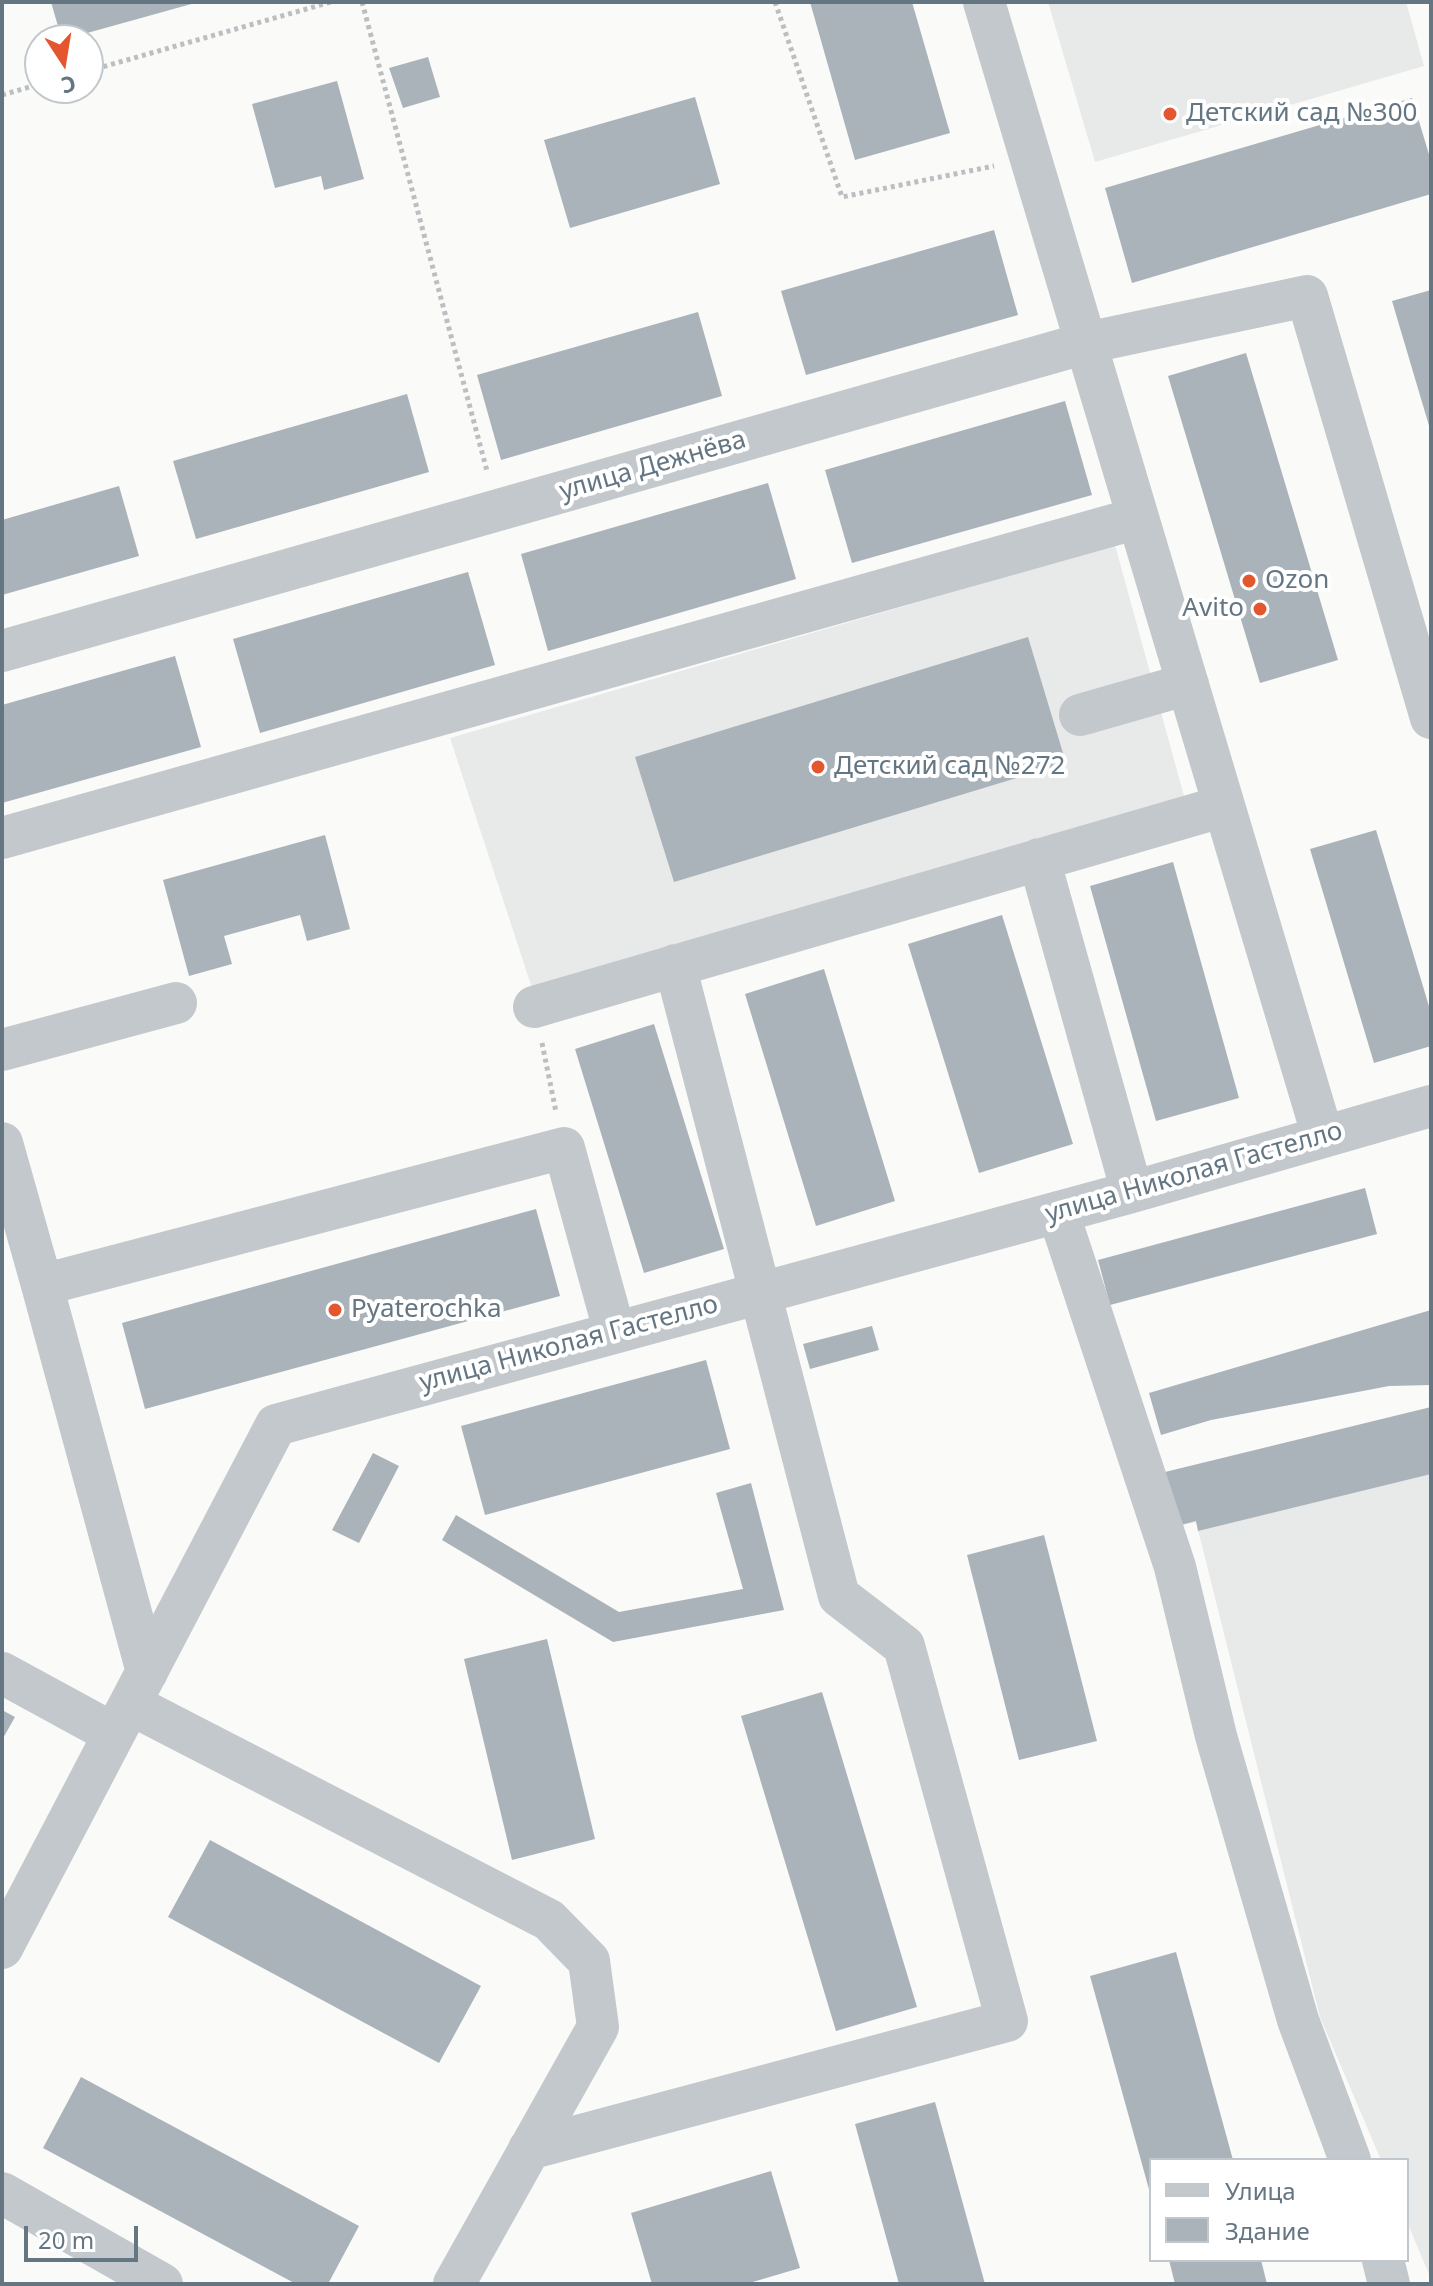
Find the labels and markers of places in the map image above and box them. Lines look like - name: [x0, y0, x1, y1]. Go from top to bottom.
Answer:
- place label: Детский сад №300: [1186, 98, 1417, 130]
- marker: Детский сад №300: [1161, 105, 1179, 123]
- place label: Ozon: [1265, 565, 1329, 597]
- marker: Ozon: [1240, 572, 1258, 590]
- place label: Avito: [1182, 593, 1244, 625]
- marker: Avito: [1251, 600, 1269, 618]
- place label: Детский сад №272: [834, 751, 1065, 783]
- marker: Детский сад №272: [809, 758, 827, 776]
- place label: Pyaterochka: [351, 1294, 502, 1326]
- marker: Pyaterochka: [326, 1301, 344, 1319]

